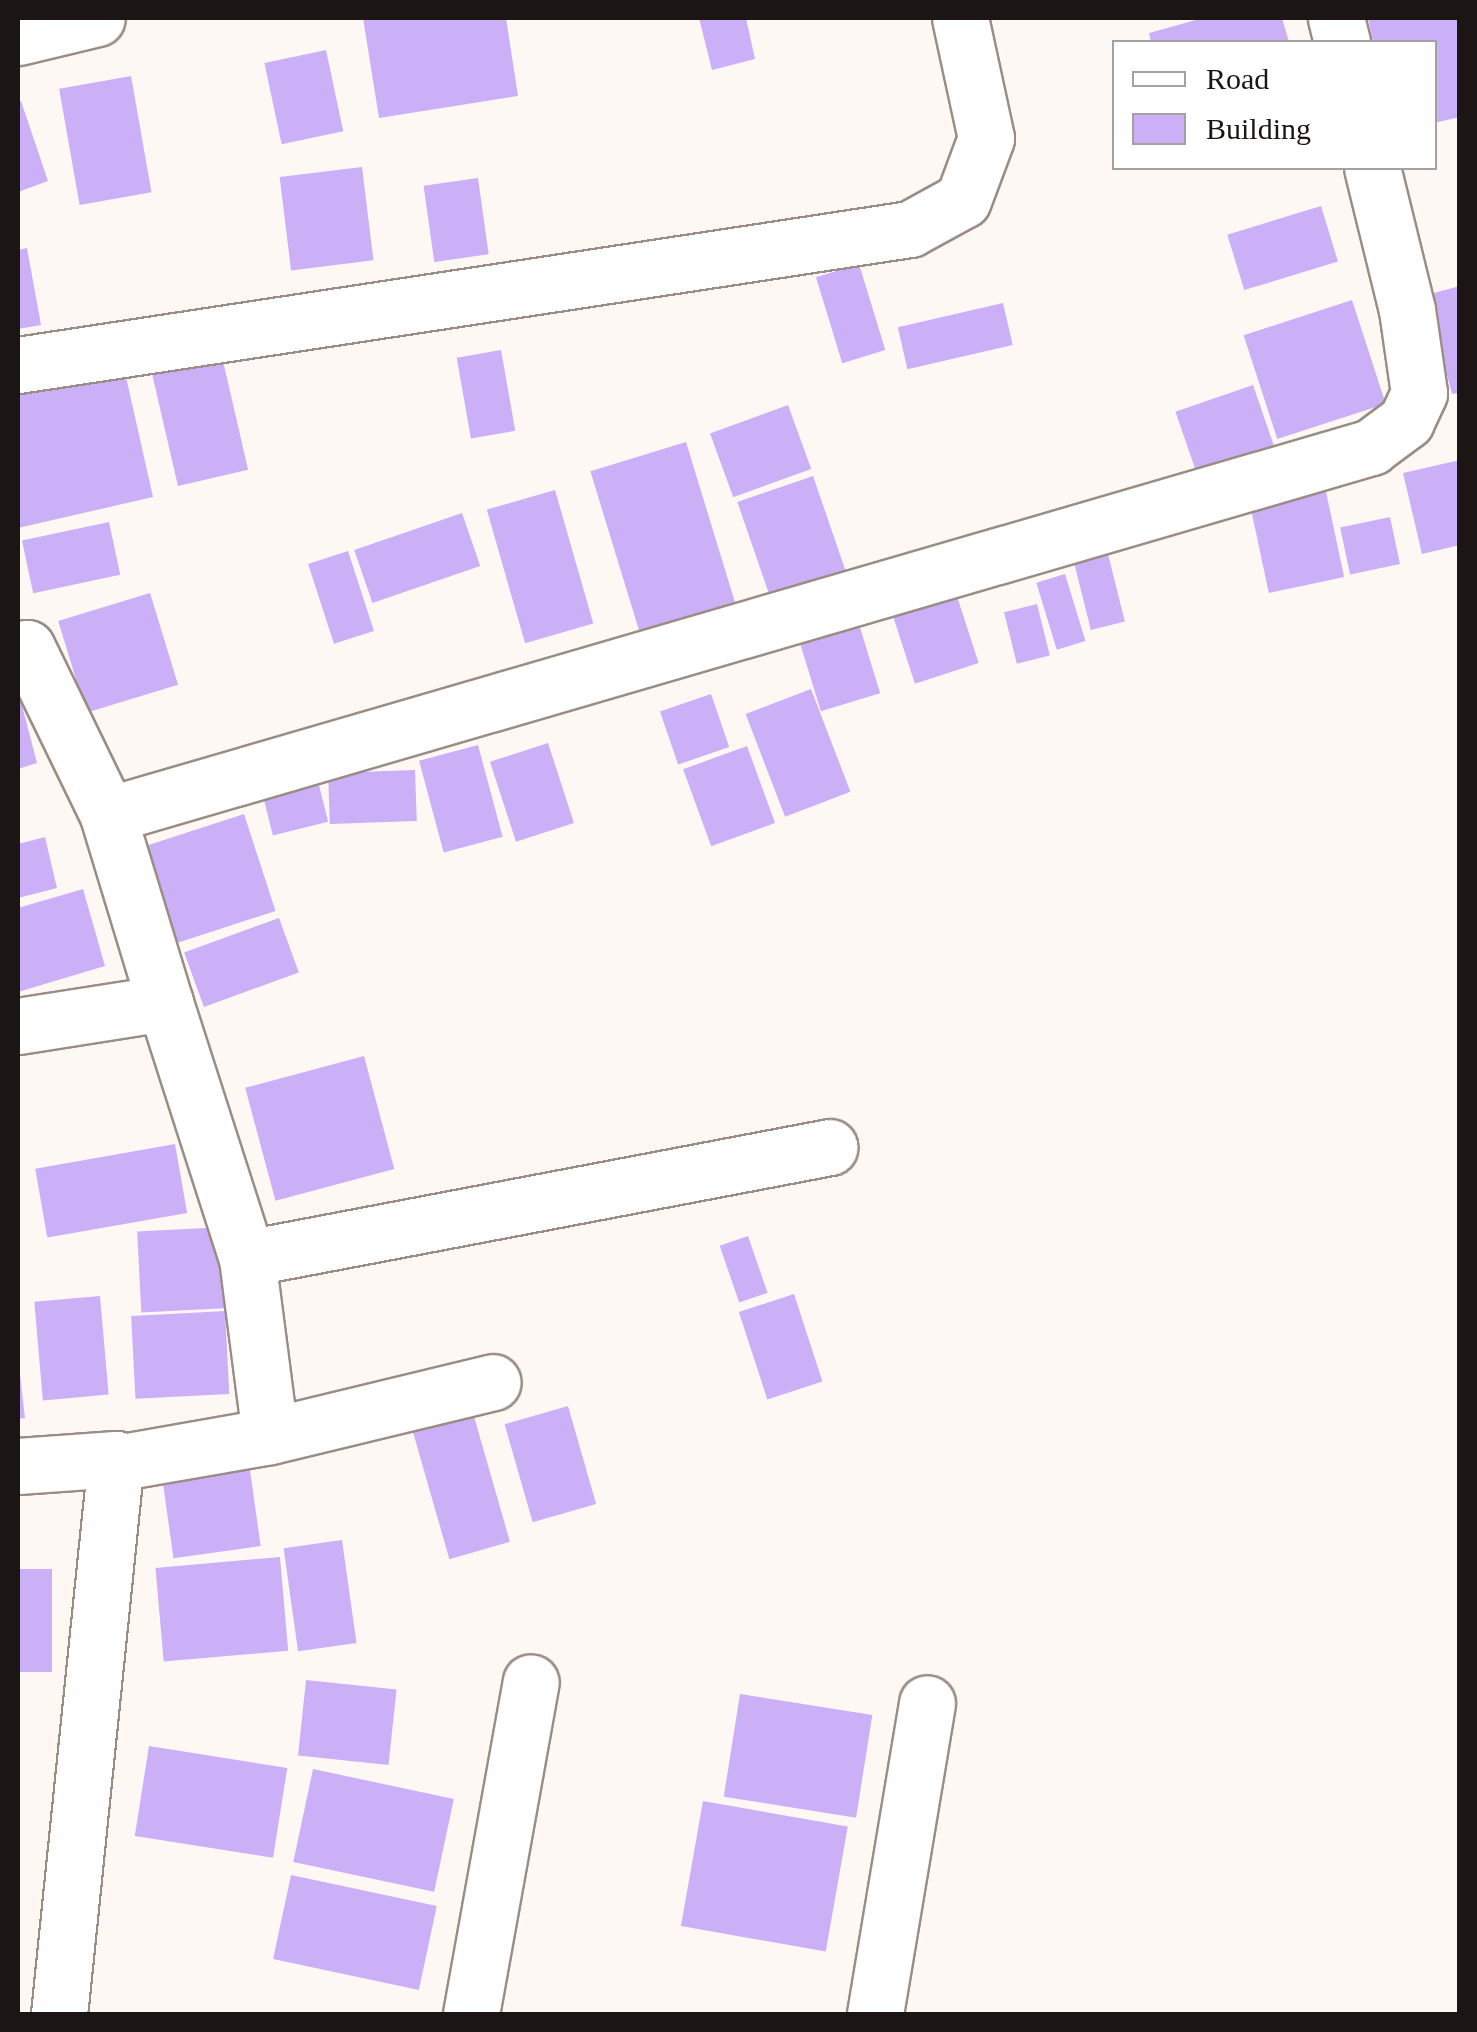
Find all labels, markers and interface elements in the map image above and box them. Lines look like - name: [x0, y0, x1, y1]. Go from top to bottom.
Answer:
- legend: [1112, 40, 1437, 170]
- text: Road: [1206, 62, 1269, 95]
- text: Building: [1206, 112, 1311, 145]

